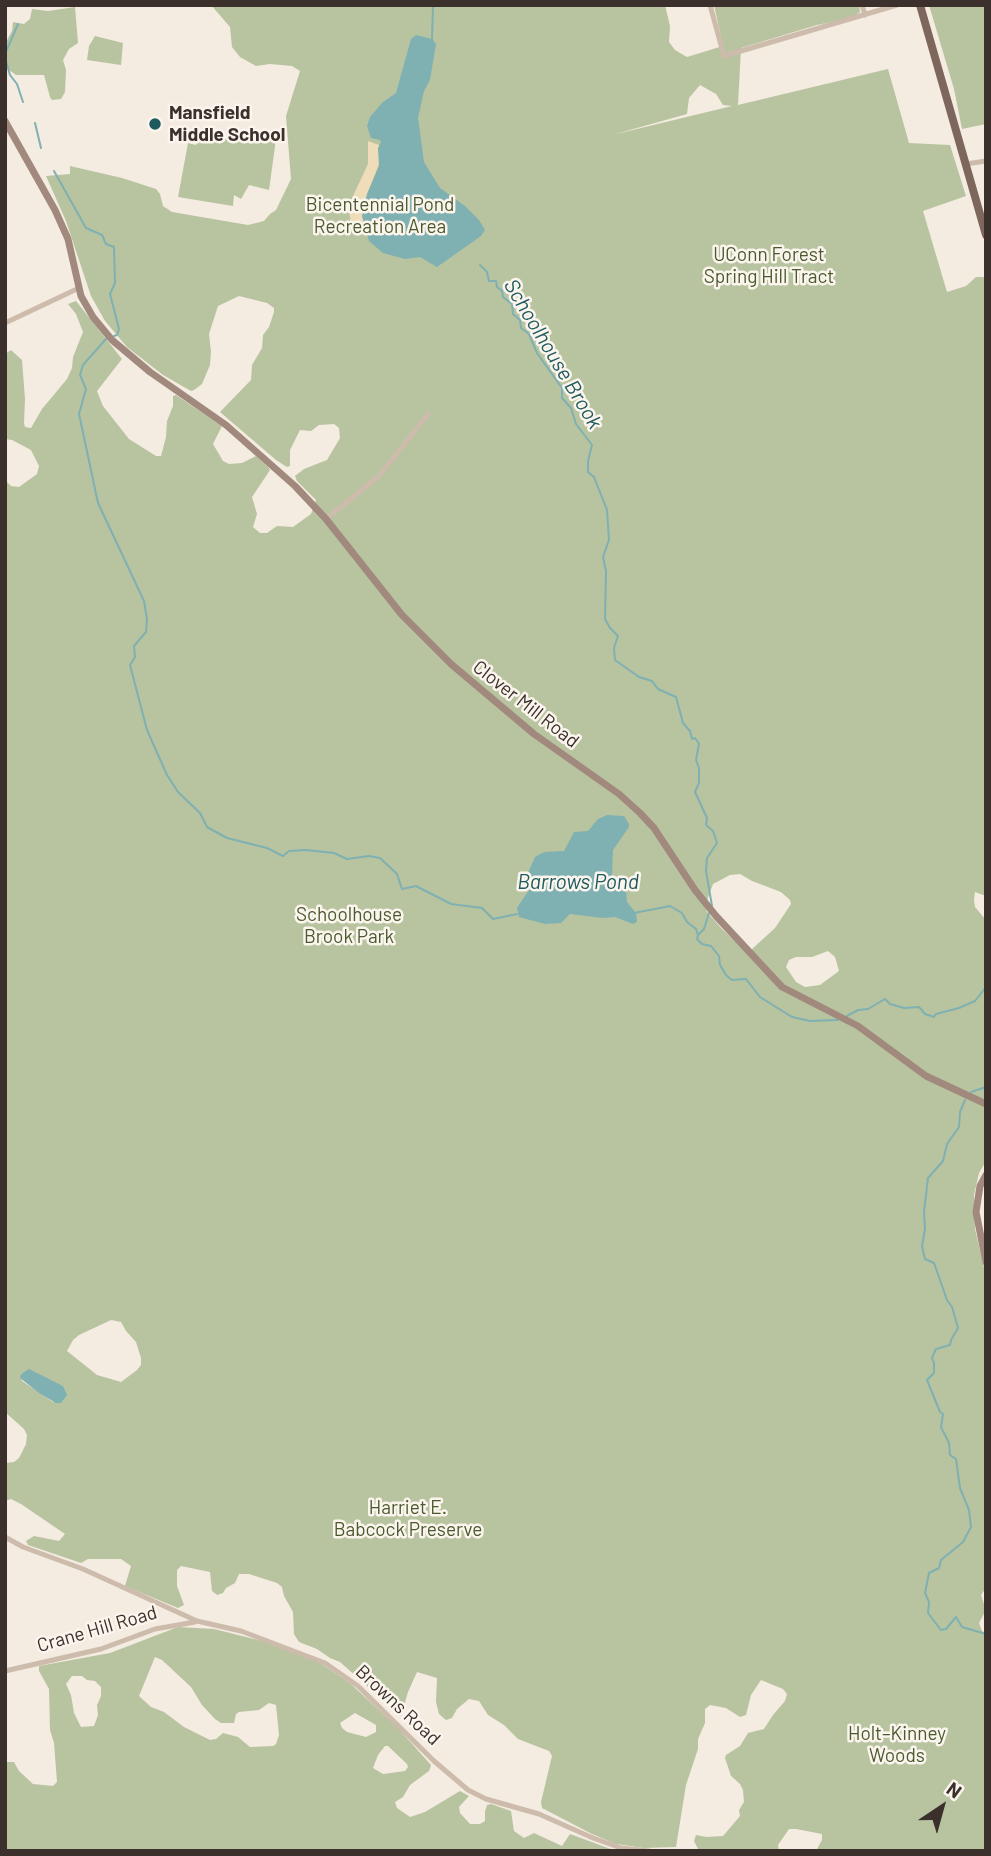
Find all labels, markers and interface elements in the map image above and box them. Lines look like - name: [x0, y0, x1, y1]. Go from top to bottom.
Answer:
- place label: Mansfield Middle School: [169, 102, 285, 146]
- marker: Mansfield Middle School: [147, 116, 163, 132]
- park label: Bicentennial Pond Recreation Area: [306, 194, 454, 238]
- park label: UConn Forest Spring Hill Tract: [704, 244, 834, 288]
- water label: Schoolhouse Brook: [498, 275, 608, 433]
- street label: Clover Mill Road: [468, 655, 584, 753]
- water label: Barrows Pond: [517, 869, 639, 895]
- park label: Schoolhouse Brook Park: [296, 904, 402, 948]
- park label: Harriet E. Babcock Preserve: [334, 1497, 482, 1541]
- street label: Crane Hill Road: [34, 1601, 160, 1657]
- street label: Browns Road: [351, 1660, 445, 1750]
- park label: Holt–Kinney Woods: [848, 1723, 946, 1767]
- north arrow: [907, 1772, 977, 1842]
- text: N: [943, 1777, 967, 1803]

